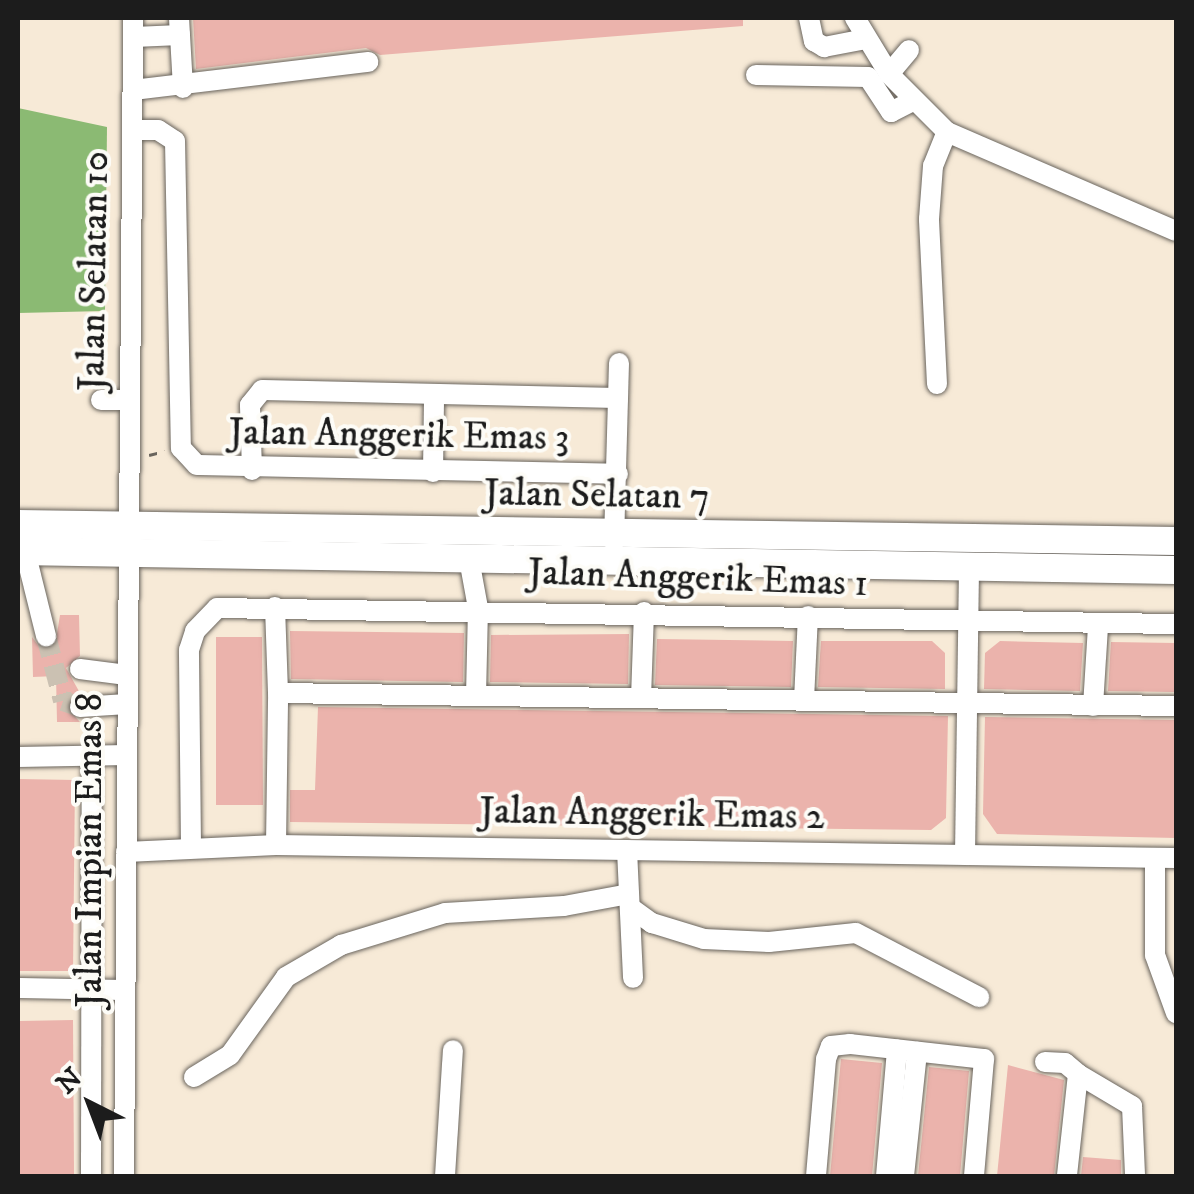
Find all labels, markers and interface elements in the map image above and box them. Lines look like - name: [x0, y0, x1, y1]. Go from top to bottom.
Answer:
- street label: Jalan Selatan 10: [70, 151, 120, 391]
- street label: Jalan Anggerik Emas 3: [228, 410, 570, 462]
- street label: Jalan Selatan 7: [484, 471, 710, 521]
- street label: Jalan Anggerik Emas 1: [527, 550, 869, 608]
- street label: Jalan Impian Emas 8: [68, 693, 114, 1007]
- street label: Jalan Anggerik Emas 2: [479, 789, 825, 841]
- north arrow: [40, 1054, 140, 1154]
- text: N: [49, 1061, 90, 1102]

